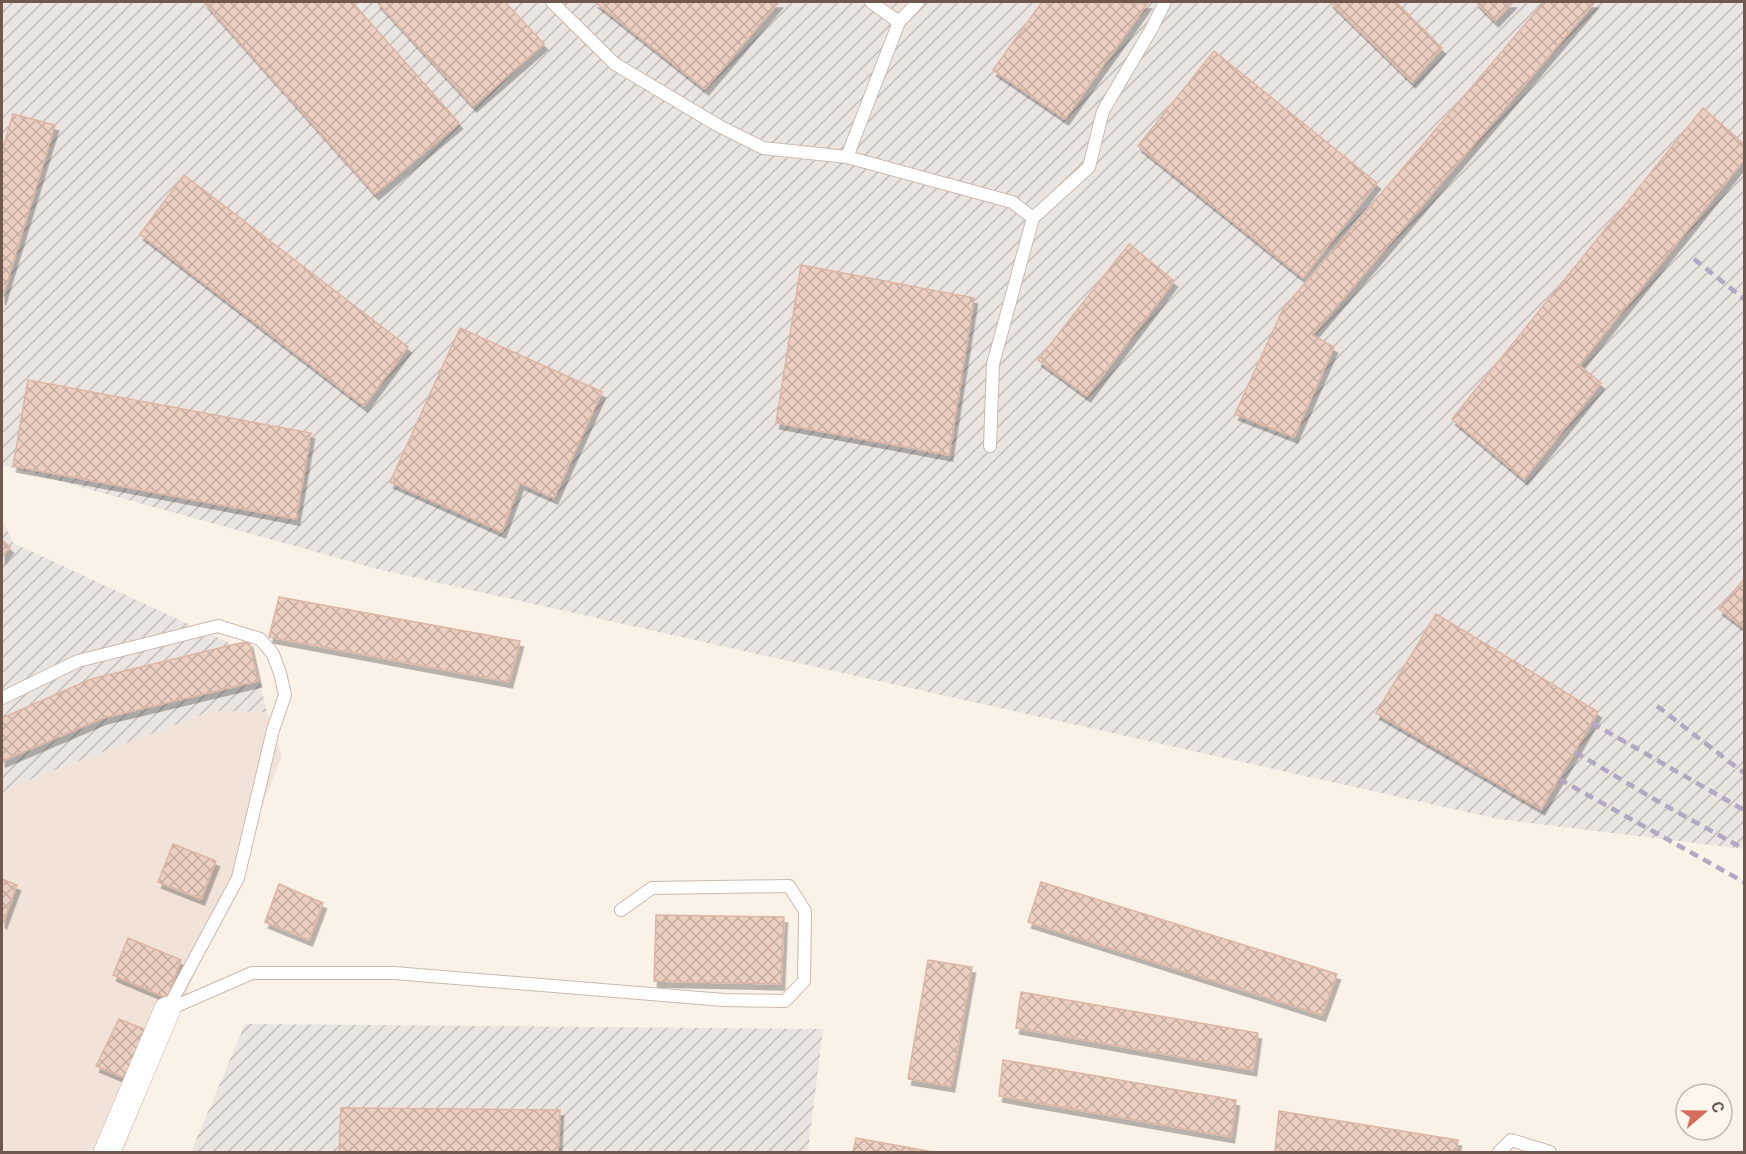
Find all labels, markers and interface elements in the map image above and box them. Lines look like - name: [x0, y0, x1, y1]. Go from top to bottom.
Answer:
- north arrow: [1674, 1082, 1734, 1142]
- text: С: [1707, 1099, 1728, 1115]

